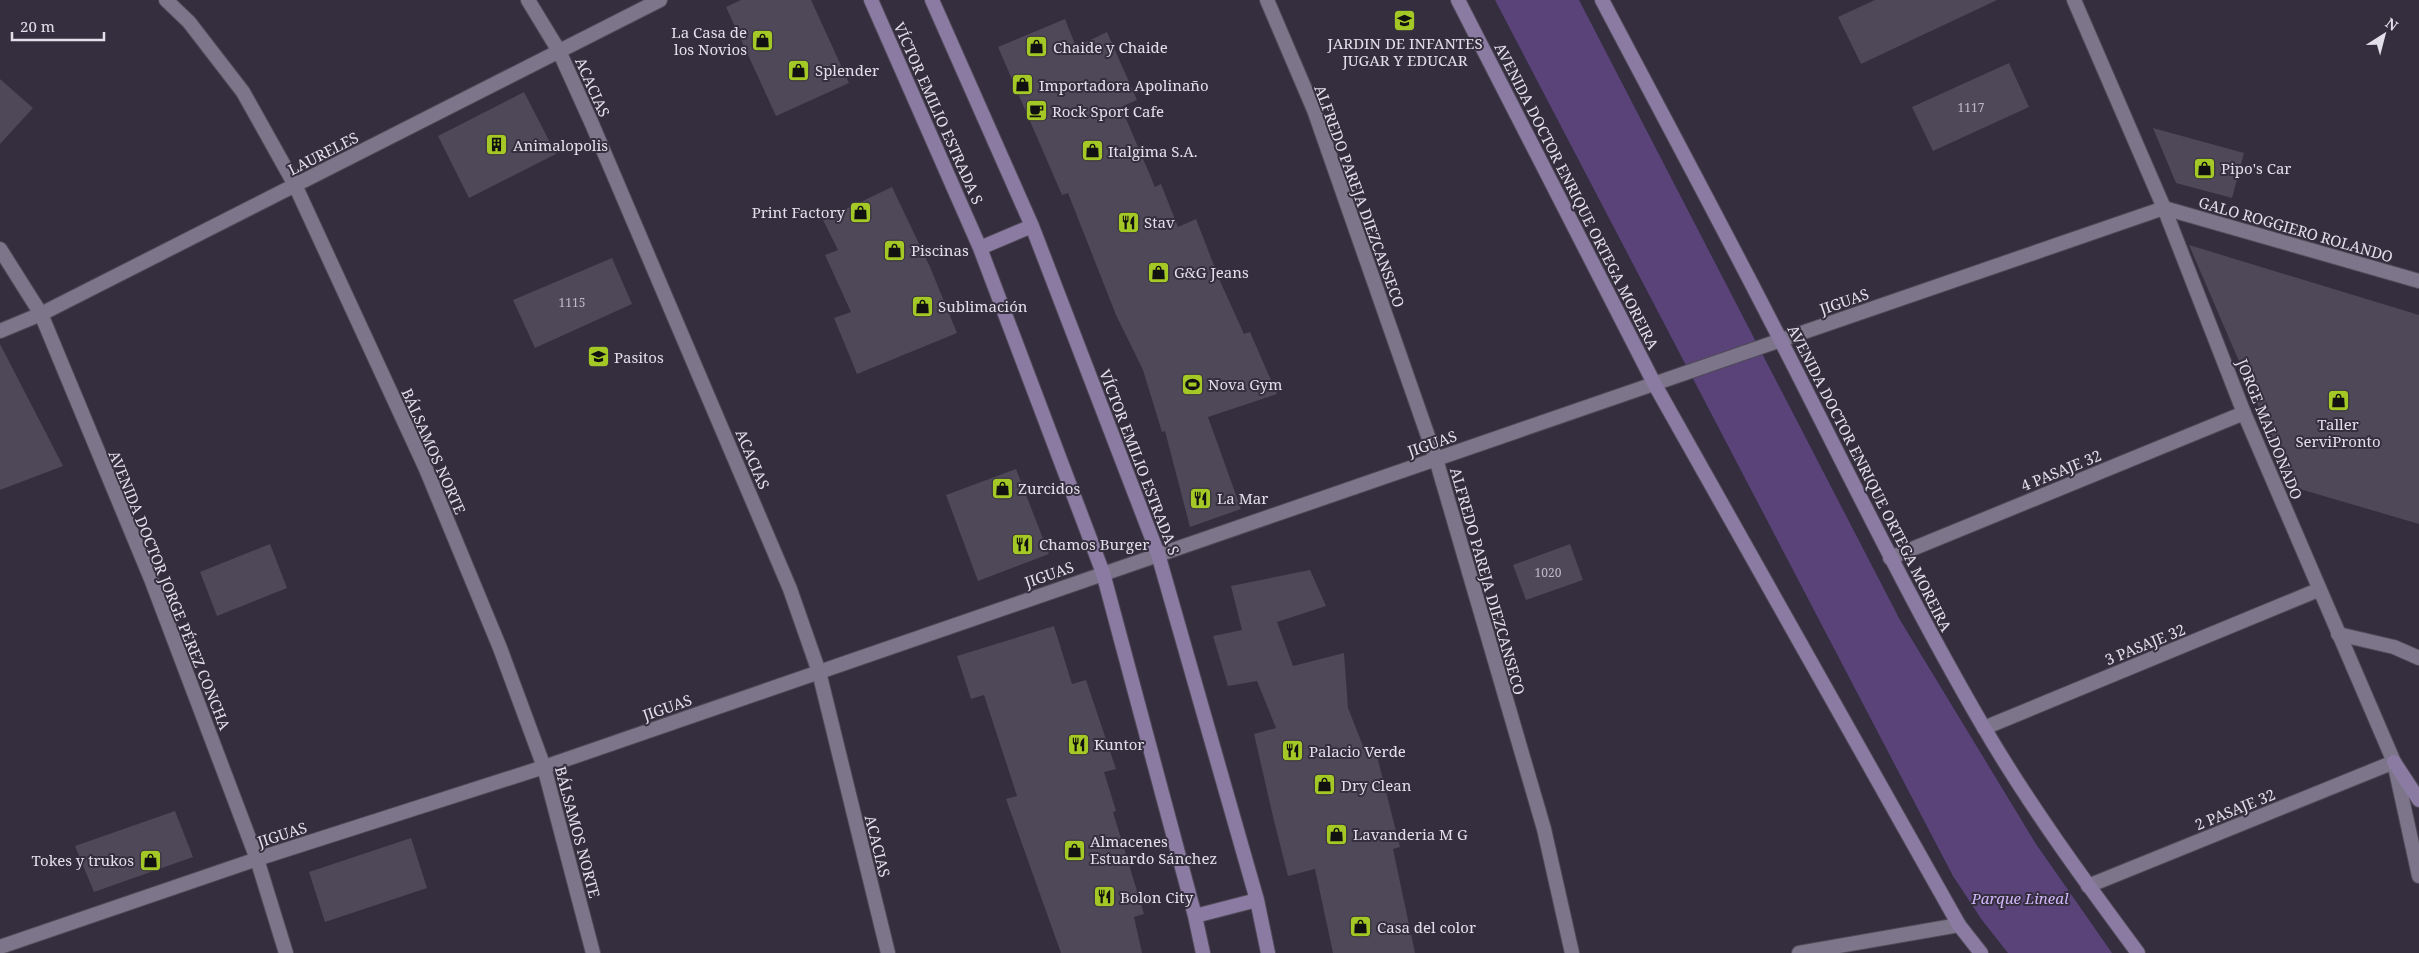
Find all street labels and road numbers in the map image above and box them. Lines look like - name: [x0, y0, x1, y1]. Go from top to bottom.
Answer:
- street label: VÍCTOR EMILIO ESTRADA S: [890, 19, 988, 207]
- street label: AVENIDA DOCTOR ENRIQUE ORTEGA MOREIRA: [1490, 39, 1664, 353]
- street label: ACACIAS: [571, 54, 615, 120]
- street label: ALFREDO PAREJA DIEZCANSECO: [1310, 82, 1410, 310]
- street label: LAURELES: [284, 127, 362, 179]
- street label: GALO ROGGIERO ROLANDO: [2197, 192, 2395, 266]
- street label: JIGUAS: [1816, 283, 1871, 319]
- street label: AVENIDA DOCTOR ENRIQUE ORTEGA MOREIRA: [1783, 321, 1957, 635]
- street label: JORGE MALDONADO: [2232, 355, 2307, 502]
- street label: VÍCTOR EMILIO ESTRADA S: [1095, 366, 1185, 558]
- street label: BÁLSAMOS NORTE: [397, 385, 471, 517]
- street label: JIGUAS: [1404, 425, 1459, 461]
- street label: ACACIAS: [731, 426, 775, 492]
- street label: 4 PASAJE 32: [2018, 445, 2104, 495]
- street label: AVENIDA DOCTOR JORGE PÉREZ CONCHA: [105, 447, 236, 733]
- street label: ALFREDO PAREJA DIEZCANSECO: [1446, 465, 1530, 697]
- street label: JIGUAS: [1021, 556, 1076, 592]
- street label: 3 PASAJE 32: [2102, 619, 2188, 669]
- street label: JIGUAS: [639, 689, 694, 725]
- street label: BÁLSAMOS NORTE: [551, 764, 605, 900]
- street label: 2 PASAJE 32: [2192, 784, 2278, 834]
- street label: ACACIAS: [861, 813, 895, 879]
- street label: JIGUAS: [254, 817, 309, 852]

